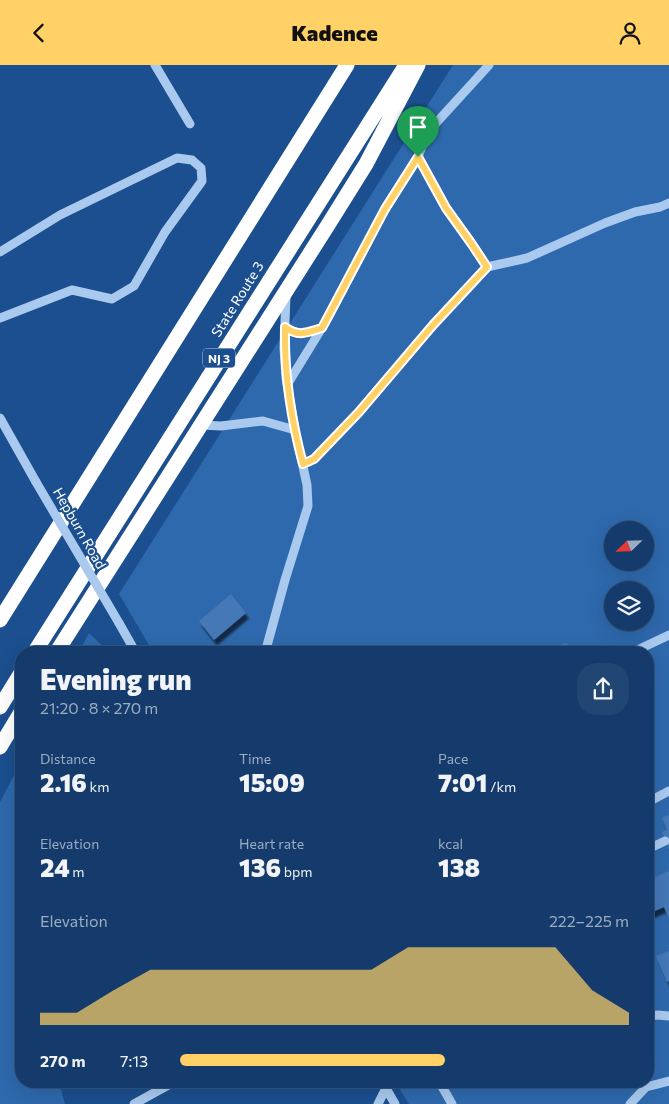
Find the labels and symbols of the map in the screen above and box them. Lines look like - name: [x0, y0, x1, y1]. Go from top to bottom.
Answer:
- pin: [397, 106, 439, 157]
- street label: State Route 3: [207, 258, 267, 340]
- road number: NJ 3: [203, 349, 235, 367]
- street label: Hepburn Road: [50, 484, 110, 572]
- north arrow: [604, 521, 654, 571]

